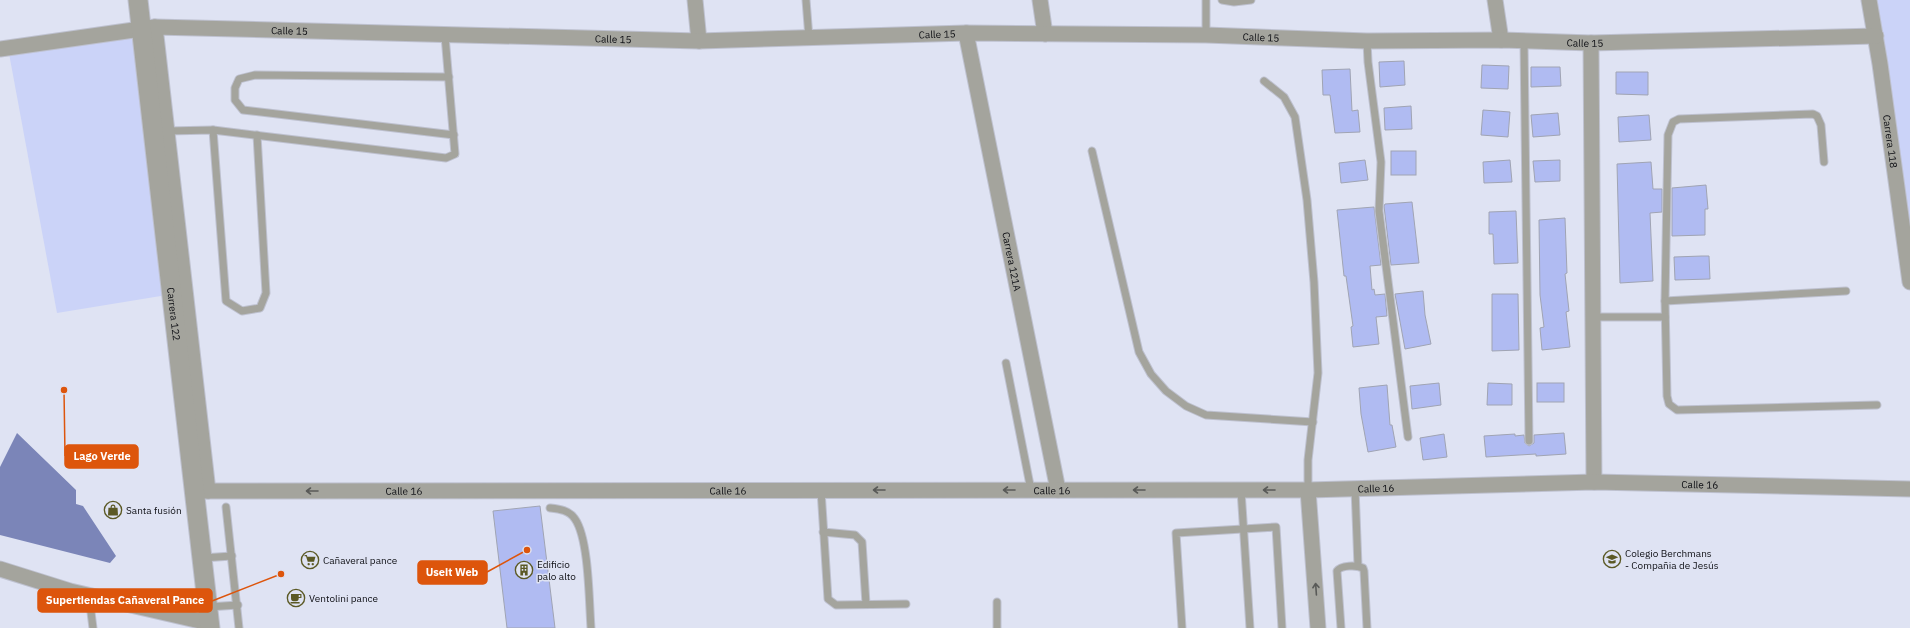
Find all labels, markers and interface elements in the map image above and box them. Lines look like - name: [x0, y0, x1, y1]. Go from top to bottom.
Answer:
- street label: Calle 15: [271, 23, 308, 37]
- street label: Calle 15: [919, 27, 956, 41]
- street label: Calle 15: [1242, 30, 1280, 44]
- street label: Calle 15: [595, 32, 632, 46]
- street label: Calle 15: [1566, 36, 1604, 50]
- street label: Carrera 118: [1881, 114, 1901, 169]
- street label: Carrera 121A: [1000, 231, 1024, 293]
- street label: Carrera 122: [164, 287, 184, 341]
- callout: Lago Verde: [65, 445, 138, 468]
- text: Lago Verde: [73, 449, 131, 463]
- street label: Calle 16: [1681, 477, 1718, 491]
- street label: Calle 16: [1357, 481, 1395, 495]
- street label: Calle 16: [386, 484, 422, 497]
- street label: Calle 16: [710, 484, 746, 497]
- street label: Calle 16: [1034, 484, 1070, 497]
- one-way arrow: [873, 486, 886, 494]
- one-way arrow: [1003, 486, 1016, 494]
- one-way arrow: [1133, 486, 1146, 494]
- one-way arrow: [1263, 486, 1276, 494]
- one-way arrow: [306, 487, 319, 495]
- shop icon: Santa fusión: [103, 500, 123, 520]
- place label: Santa fusión: [126, 504, 182, 517]
- place label: Colegio Berchmans - Compañia de Jesús: [1625, 547, 1719, 572]
- school or university icon: Colegio Berchmans - Compañia de Jesús: [1602, 549, 1622, 569]
- supermarket icon: Cañaveral pance: [300, 550, 320, 570]
- place label: Cañaveral pance: [323, 554, 398, 567]
- place label: Edificio palo alto: [537, 558, 576, 583]
- building icon: Edificio palo alto: [514, 560, 534, 580]
- callout: Useit Web: [418, 561, 487, 584]
- text: Useit Web: [426, 565, 479, 579]
- one-way arrow: [1312, 583, 1319, 596]
- cafe icon: Ventolini pance: [286, 588, 306, 608]
- callout: Supertiendas Cañaveral Pance: [38, 589, 212, 612]
- place label: Ventolini pance: [309, 592, 379, 605]
- text: Supertiendas Cañaveral Pance: [46, 593, 204, 607]

